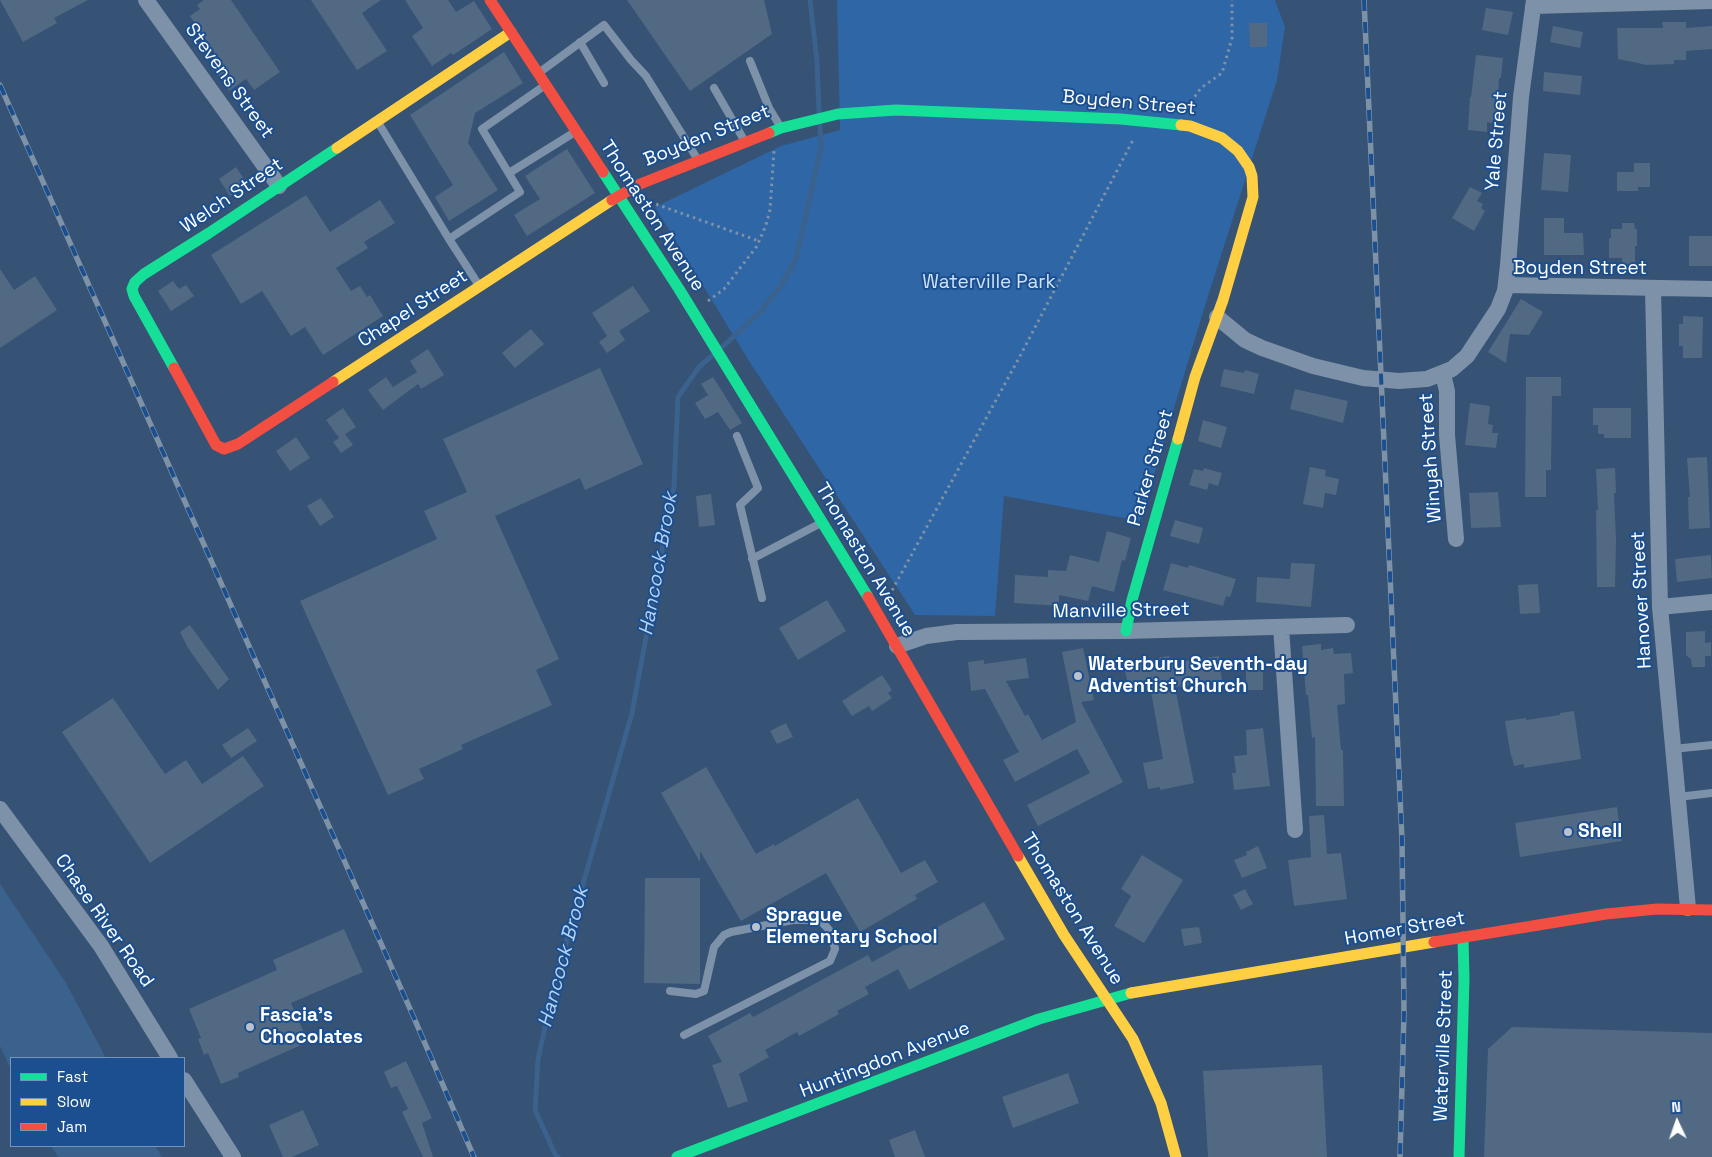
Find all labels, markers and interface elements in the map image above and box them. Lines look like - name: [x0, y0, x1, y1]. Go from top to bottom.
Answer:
- street label: Stevens Street: [180, 19, 278, 143]
- street label: Boyden Street: [1061, 86, 1197, 120]
- street label: Yale Street: [1481, 90, 1513, 192]
- street label: Boyden Street: [641, 100, 773, 172]
- street label: Thomaston Avenue: [595, 136, 709, 296]
- street label: Welch Street: [177, 153, 287, 239]
- street label: Boyden Street: [1513, 258, 1647, 280]
- street label: Chapel Street: [354, 265, 472, 353]
- park label: Waterville Park: [922, 272, 1056, 294]
- street label: Winyah Street: [1415, 392, 1447, 524]
- street label: Parker Street: [1123, 407, 1179, 529]
- street label: Thomaston Avenue: [810, 479, 920, 641]
- water label: Hancock Brook: [635, 491, 683, 637]
- street label: Hanover Street: [1627, 531, 1657, 669]
- street label: Manville Street: [1052, 598, 1190, 624]
- place label: Waterbury Seventh-day Adventist Church: [1088, 654, 1308, 698]
- marker: Waterbury Seventh-day Adventist Church: [1072, 670, 1084, 682]
- place label: Shell: [1578, 821, 1622, 843]
- marker: Shell: [1562, 826, 1574, 838]
- street label: Thomaston Avenue: [1016, 829, 1128, 989]
- street label: Chase River Road: [50, 850, 158, 992]
- water label: Hancock Brook: [534, 884, 594, 1030]
- place label: Sprague Elementary School: [766, 905, 938, 949]
- street label: Homer Street: [1343, 907, 1467, 951]
- marker: Sprague Elementary School: [750, 921, 762, 933]
- street label: Waterville Street: [1430, 970, 1458, 1122]
- place label: Fascia's Chocolates: [260, 1005, 363, 1049]
- street label: Huntingdon Avenue: [797, 1017, 973, 1103]
- marker: Fascia's Chocolates: [244, 1021, 256, 1033]
- legend: [10, 1057, 185, 1147]
- text: Fast: [57, 1067, 88, 1086]
- text: Slow: [57, 1092, 91, 1111]
- north arrow: [1652, 1097, 1702, 1147]
- text: N: [1671, 1098, 1681, 1116]
- text: Jam: [57, 1117, 87, 1136]

